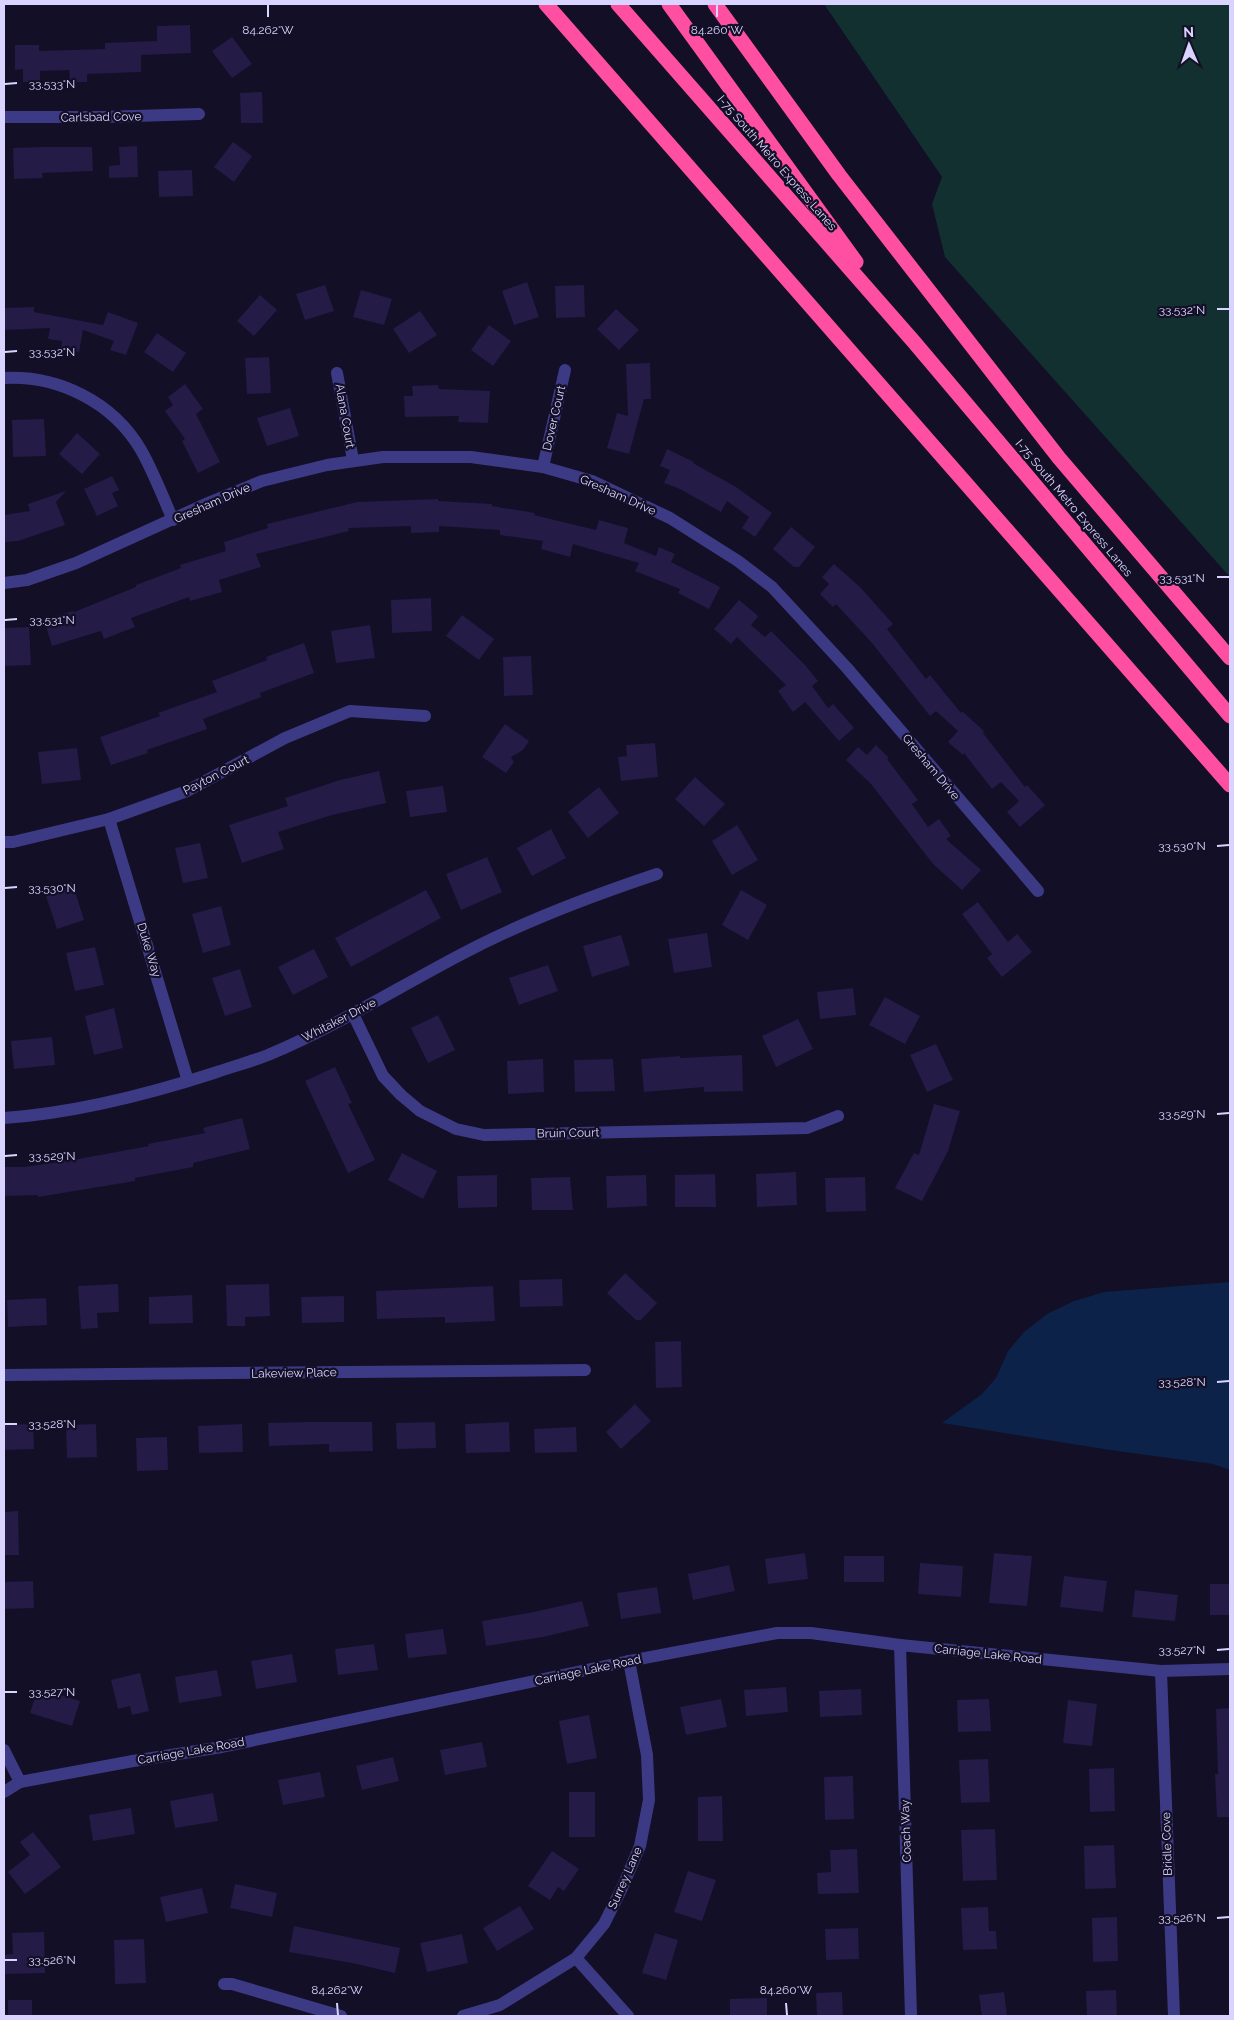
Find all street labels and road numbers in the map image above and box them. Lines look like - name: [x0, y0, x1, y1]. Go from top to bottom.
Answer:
- street label: I-75 South Metro Express Lanes: [714, 93, 840, 234]
- street label: Carlsbad Cove: [60, 109, 142, 125]
- street label: Alana Court: [332, 383, 358, 449]
- street label: Dover Court: [540, 384, 568, 452]
- street label: I-75 South Metro Express Lanes: [1013, 437, 1136, 580]
- street label: Gresham Drive: [578, 472, 658, 518]
- street label: Gresham Drive: [172, 480, 252, 526]
- street label: Gresham Drive: [899, 731, 963, 803]
- street label: Payton Court: [181, 752, 251, 798]
- street label: Duke Way: [134, 921, 164, 979]
- street label: Whitaker Drive: [300, 995, 378, 1045]
- street label: Bruin Court: [537, 1125, 599, 1141]
- street label: Lakeview Place: [251, 1365, 337, 1381]
- street label: Carriage Lake Road: [933, 1641, 1043, 1667]
- street label: Carriage Lake Road: [534, 1652, 642, 1688]
- street label: Carriage Lake Road: [136, 1735, 246, 1767]
- street label: Coach Way: [898, 1799, 914, 1863]
- street label: Bridle Cove: [1159, 1812, 1175, 1876]
- street label: Surrey Lane: [605, 1845, 645, 1911]

